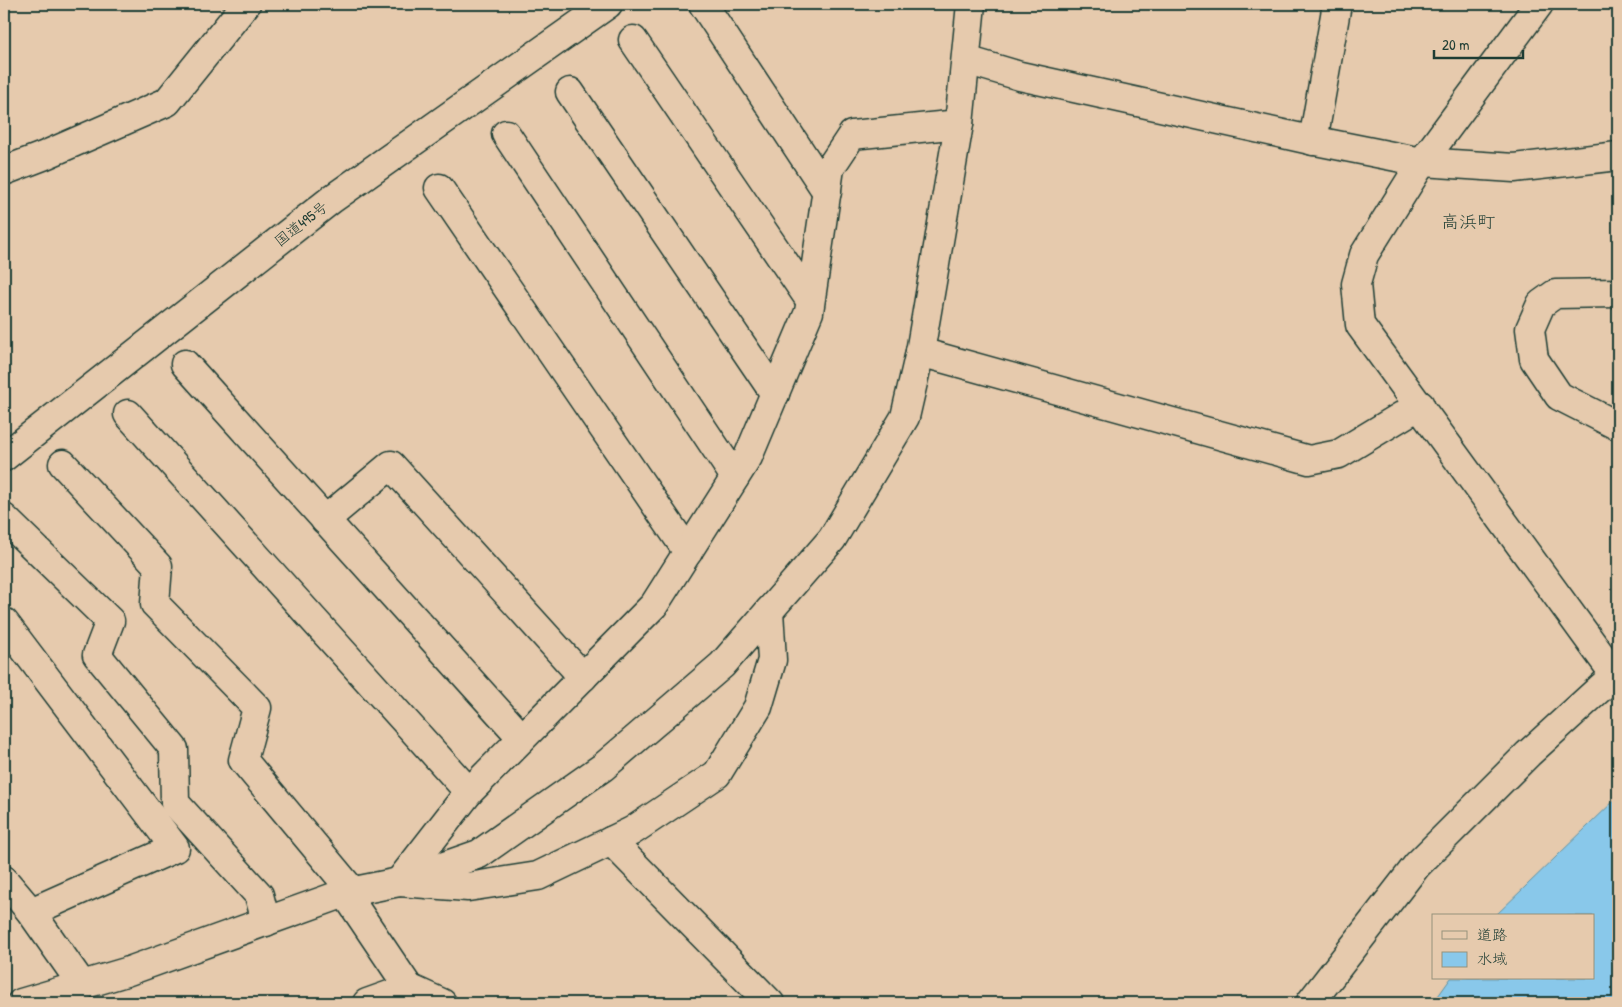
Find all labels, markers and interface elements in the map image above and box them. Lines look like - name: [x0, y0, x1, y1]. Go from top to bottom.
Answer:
- scale bar: [1434, 28, 1523, 60]
- text: 20 m: [1442, 34, 1469, 55]
- street label: 国道495号: [270, 196, 332, 251]
- district label: 高浜町: [1441, 209, 1495, 234]
- legend: [1432, 914, 1594, 980]
- text: 道路: [1477, 924, 1507, 945]
- text: 水域: [1477, 948, 1507, 969]

